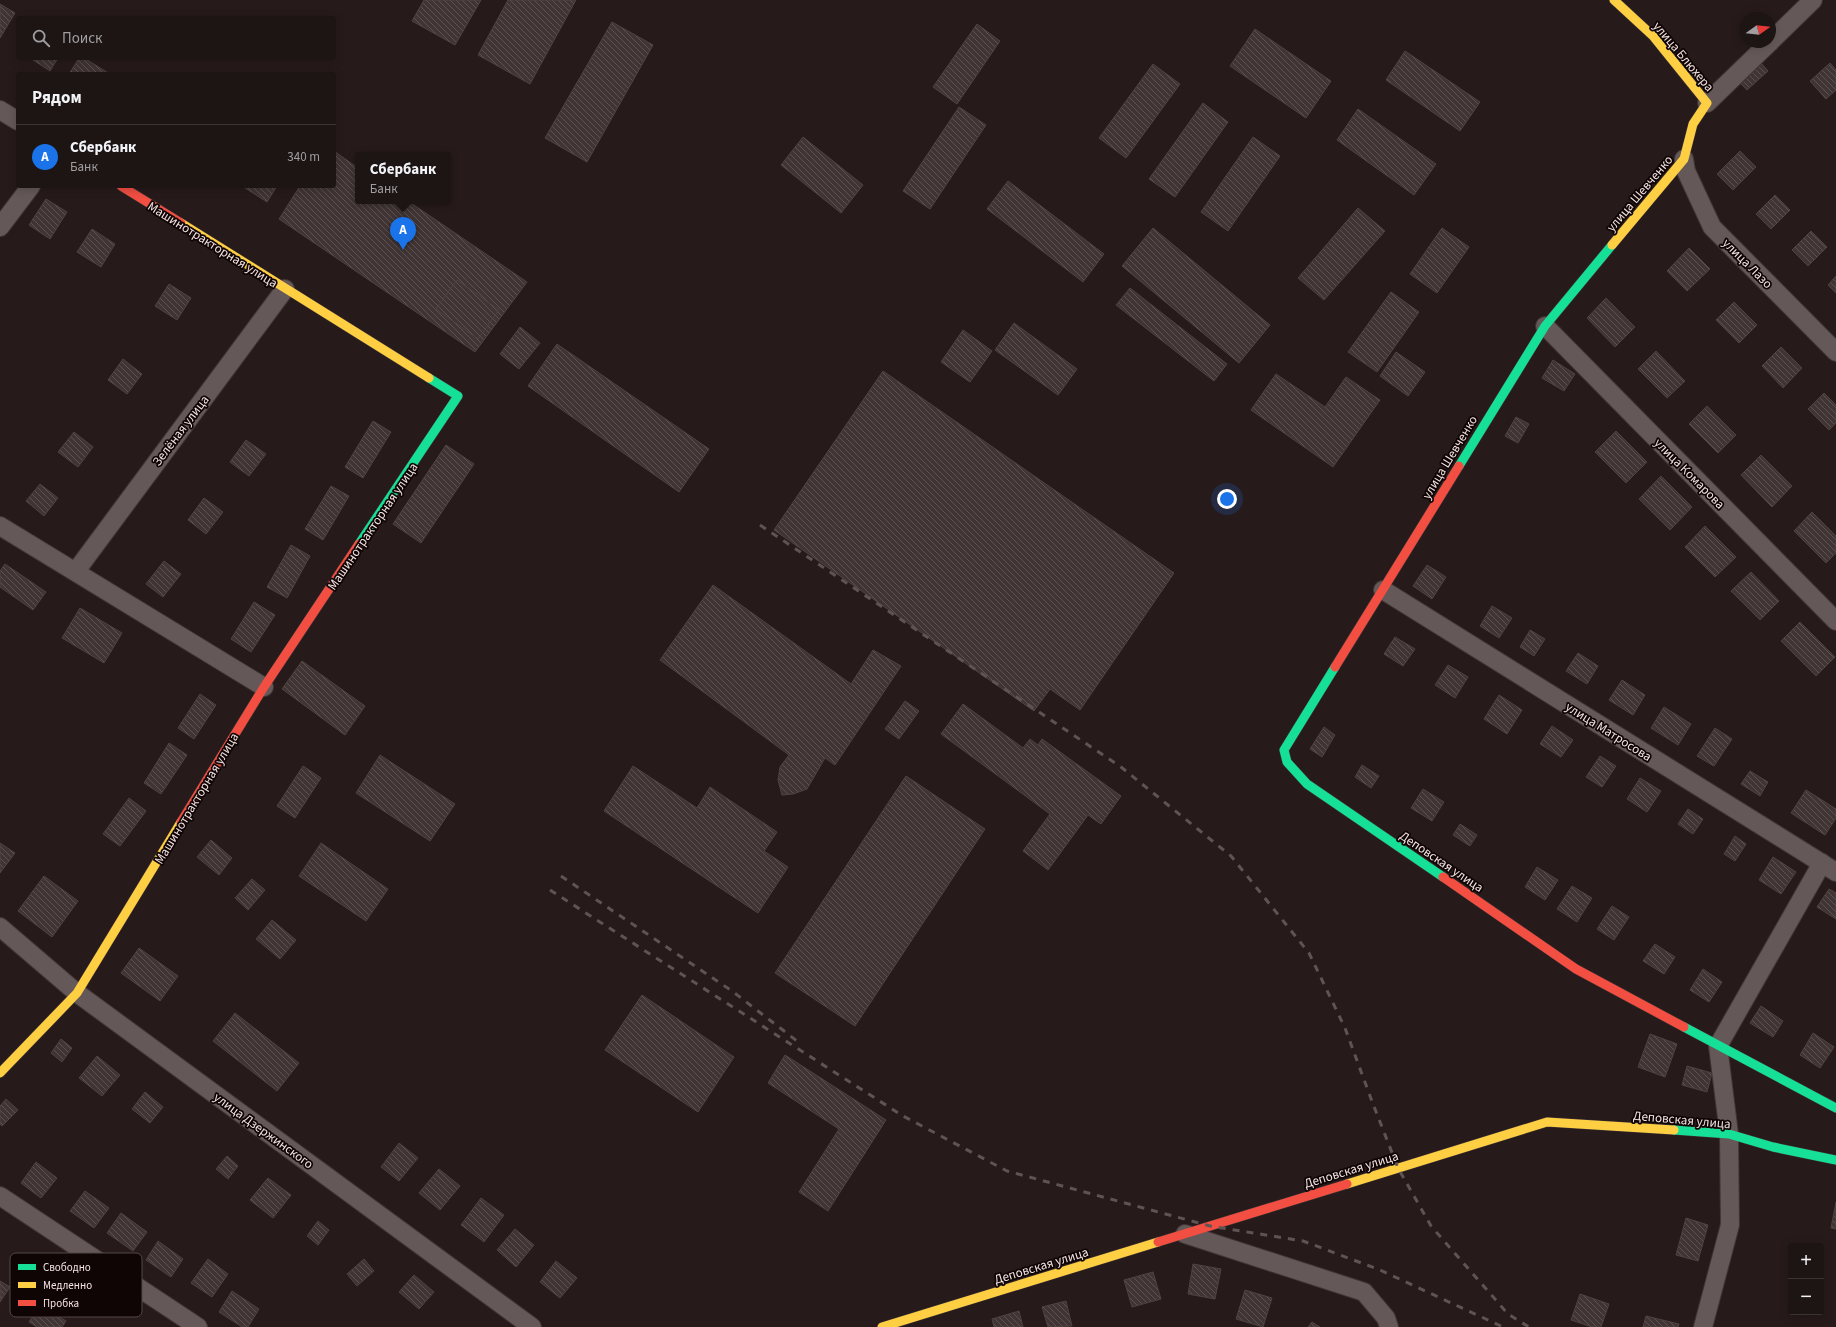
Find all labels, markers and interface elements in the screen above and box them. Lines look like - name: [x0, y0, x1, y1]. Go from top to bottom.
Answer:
- north arrow: [1740, 12, 1776, 48]
- search box: [16, 16, 336, 60]
- street label: улица Блюхера: [1649, 18, 1718, 95]
- icon: search: [30, 27, 52, 49]
- text: Поиск: [62, 28, 103, 49]
- text: Рядом: [32, 86, 82, 110]
- text: Сбербанк: [70, 137, 136, 158]
- text: A: [41, 148, 49, 166]
- text: 340 m: [287, 148, 320, 166]
- popup: [355, 152, 451, 204]
- street label: улица Шевченко: [1602, 152, 1677, 236]
- text: Банк: [70, 158, 98, 176]
- text: Сбербанк: [370, 159, 436, 180]
- text: Банк: [370, 180, 398, 198]
- street label: Машинотракторная улица: [144, 197, 281, 292]
- pin: A: [390, 217, 416, 250]
- street label: улица Лазо: [1718, 235, 1776, 293]
- street label: Зелёная улица: [148, 392, 213, 470]
- street label: улица Шевченко: [1418, 412, 1482, 503]
- street label: улица Комарова: [1650, 434, 1729, 513]
- street label: Машинотракторная улица: [323, 459, 422, 594]
- your location: [1217, 489, 1237, 509]
- street label: улица Матросова: [1562, 698, 1655, 766]
- street label: Машинотракторная улица: [150, 729, 243, 868]
- street label: Деповская улица: [1396, 827, 1487, 897]
- street label: улица Дзержинского: [210, 1088, 317, 1173]
- street label: Деповская улица: [1632, 1107, 1731, 1133]
- street label: Деповская улица: [1302, 1147, 1401, 1193]
- street label: Деповская улица: [992, 1243, 1091, 1289]
- map controls: [1788, 1243, 1824, 1315]
- button: +: [1788, 1243, 1824, 1279]
- legend: [10, 1253, 142, 1317]
- text: Свободно: [43, 1260, 91, 1275]
- text: Медленно: [43, 1278, 92, 1293]
- button: −: [1788, 1279, 1824, 1315]
- text: Пробка: [43, 1296, 79, 1311]

